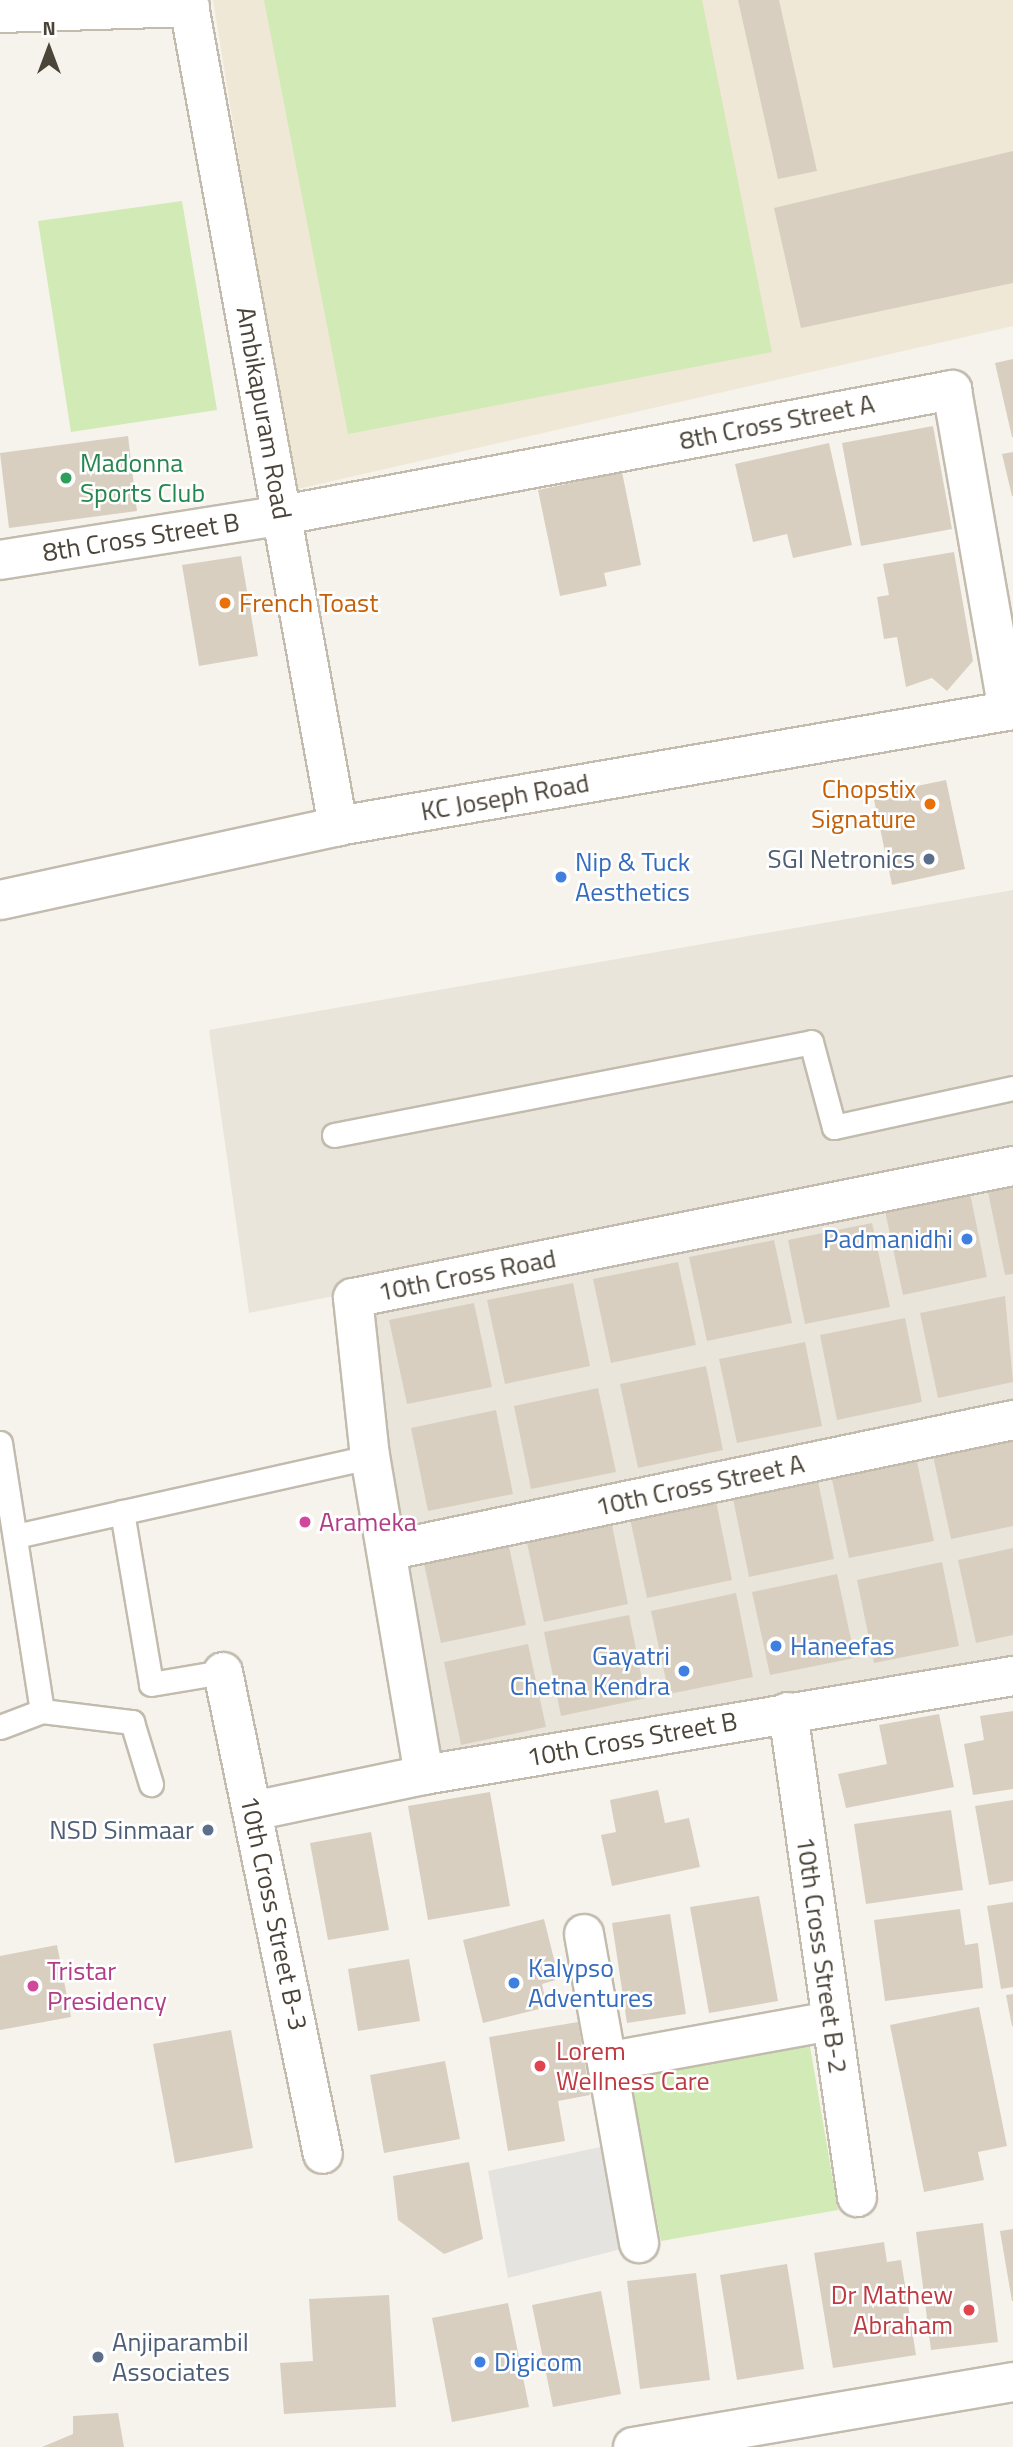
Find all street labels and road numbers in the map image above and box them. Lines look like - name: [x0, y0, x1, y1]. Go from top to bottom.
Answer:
- street label: Ambikapuram Road: [230, 304, 298, 522]
- street label: 8th Cross Street A: [677, 388, 877, 456]
- street label: 8th Cross Street B: [41, 506, 241, 568]
- street label: KC Joseph Road: [418, 767, 592, 827]
- street label: 10th Cross Road: [375, 1242, 559, 1308]
- street label: 10th Cross Street A: [593, 1448, 807, 1522]
- street label: 10th Cross Street B: [524, 1705, 740, 1773]
- street label: 10th Cross Street B-3: [234, 1793, 314, 2033]
- street label: 10th Cross Street B-2: [790, 1834, 854, 2076]

